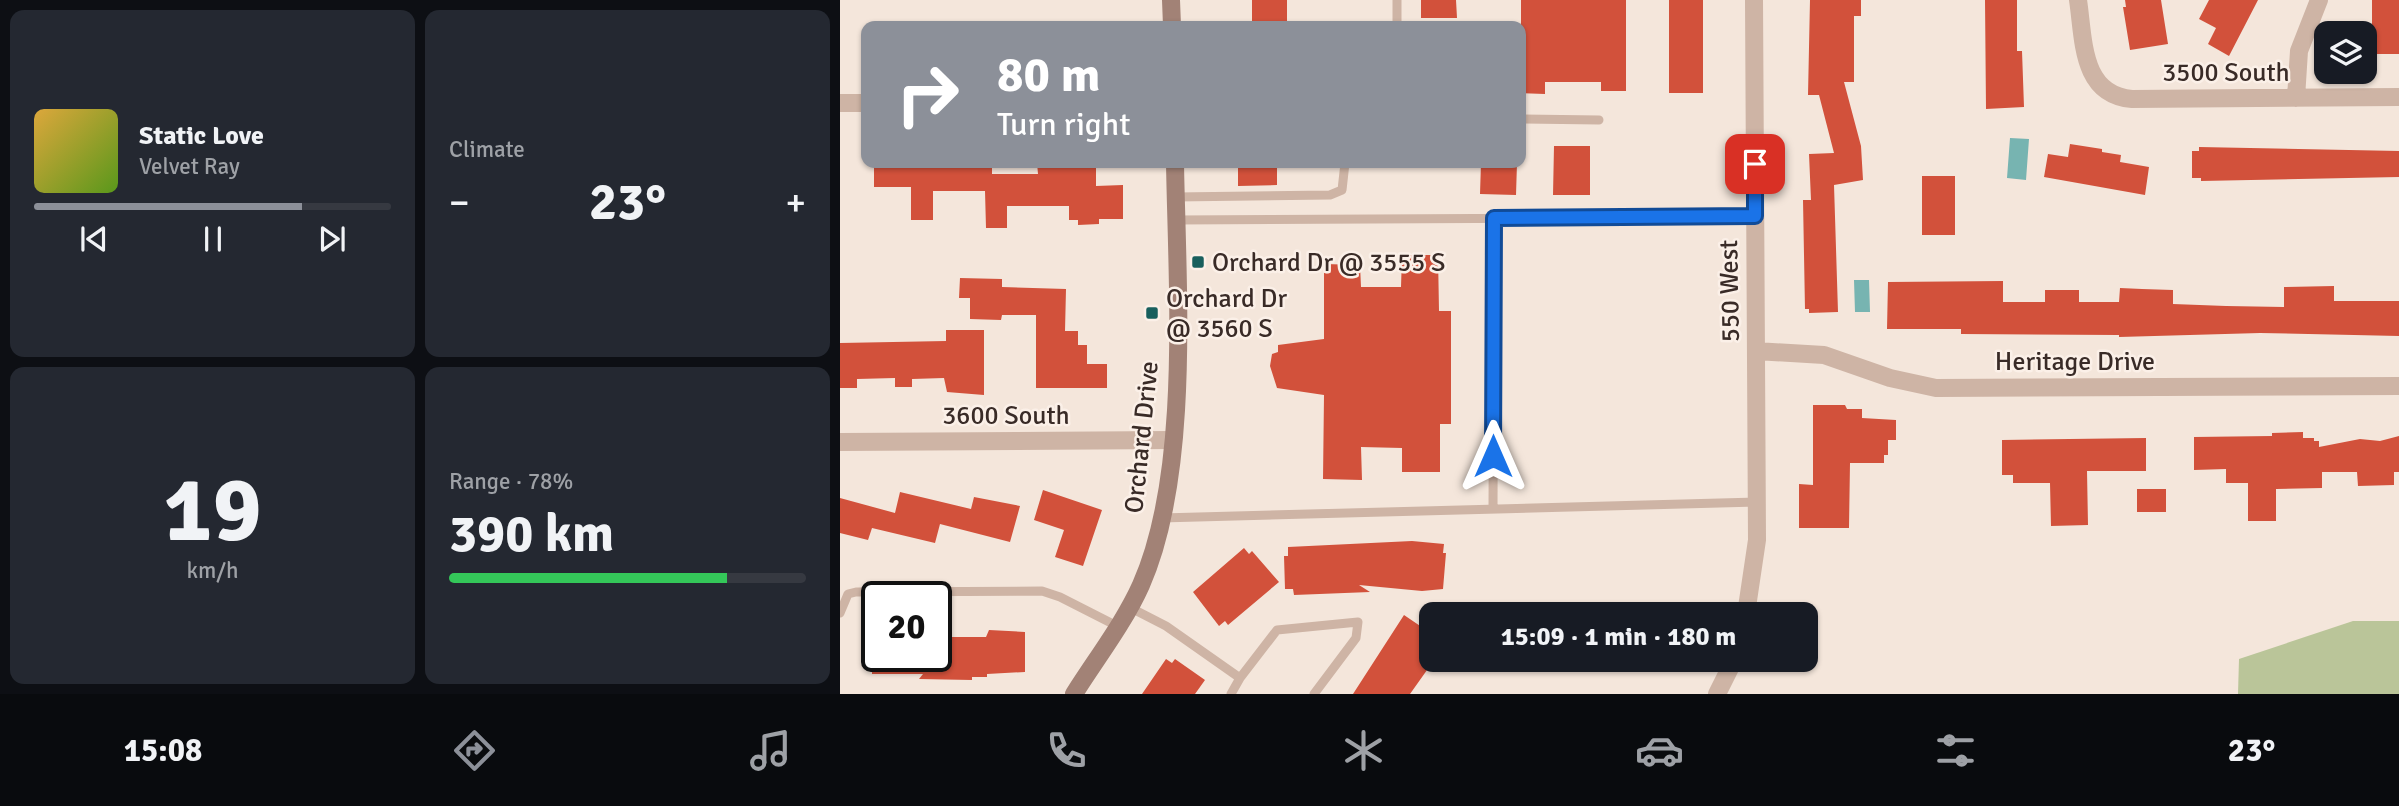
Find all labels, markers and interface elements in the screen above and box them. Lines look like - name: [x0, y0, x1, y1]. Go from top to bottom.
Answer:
- map controls: [2314, 21, 2377, 84]
- button: layers: [2314, 21, 2377, 84]
- text: 80 m: [997, 45, 1100, 105]
- icon: right: [882, 49, 973, 140]
- street label: 3500 South: [2162, 57, 2290, 89]
- text: Turn right: [997, 105, 1130, 144]
- text: Static Love: [139, 120, 264, 152]
- pin: [1725, 134, 1785, 194]
- text: Climate: [449, 135, 525, 164]
- icon: arrive: [1736, 145, 1774, 183]
- text: Velvet Ray: [139, 152, 240, 181]
- text: 23°: [589, 170, 666, 234]
- text: −: [449, 179, 470, 226]
- text: +: [785, 179, 806, 226]
- icon: previous: [75, 220, 113, 258]
- icon: pause: [194, 220, 232, 258]
- icon: next: [313, 220, 351, 258]
- street label: 550 West: [1713, 240, 1747, 342]
- place label: Orchard Dr @ 3555 S: [1212, 247, 1445, 279]
- marker: Orchard Dr @ 3555 S: [1190, 254, 1206, 270]
- place label: Orchard Dr @ 3560 S: [1166, 283, 1287, 345]
- marker: Orchard Dr @ 3560 S: [1144, 305, 1160, 321]
- street label: Heritage Drive: [1995, 346, 2155, 378]
- street label: Orchard Drive: [1118, 359, 1166, 515]
- street label: 3600 South: [942, 400, 1070, 432]
- position arrow: [1456, 419, 1530, 493]
- text: 19: [163, 454, 262, 567]
- text: Range · 78%: [449, 467, 573, 496]
- text: 390 km: [449, 502, 614, 566]
- text: km/h: [186, 556, 239, 585]
- speed limit sign: 20: [861, 581, 952, 672]
- text: 15:09 · 1 min · 180 m: [1501, 621, 1736, 653]
- icon: directions: [450, 726, 499, 775]
- icon: music: [746, 726, 795, 775]
- icon: phone: [1042, 726, 1091, 775]
- icon: climate: [1339, 726, 1388, 775]
- icon: car: [1635, 726, 1684, 775]
- icon: filters: [1931, 726, 1980, 775]
- text: 15:08: [124, 731, 202, 770]
- text: 23°: [2228, 731, 2275, 770]

